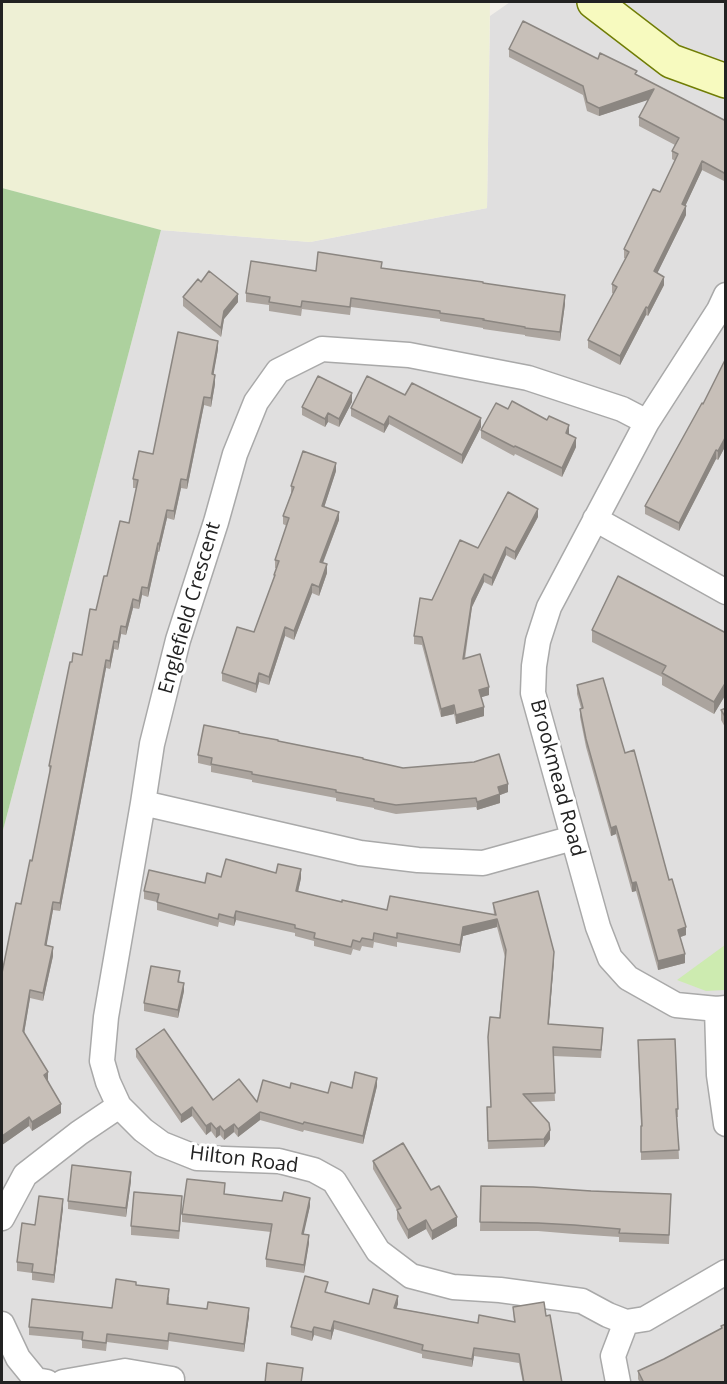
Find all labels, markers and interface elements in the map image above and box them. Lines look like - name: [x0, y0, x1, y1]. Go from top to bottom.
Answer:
- street label: Englefield Crescent: [154, 519, 226, 697]
- street label: Brookmead Road: [524, 697, 590, 859]
- street label: Hilton Road: [188, 1141, 300, 1179]

